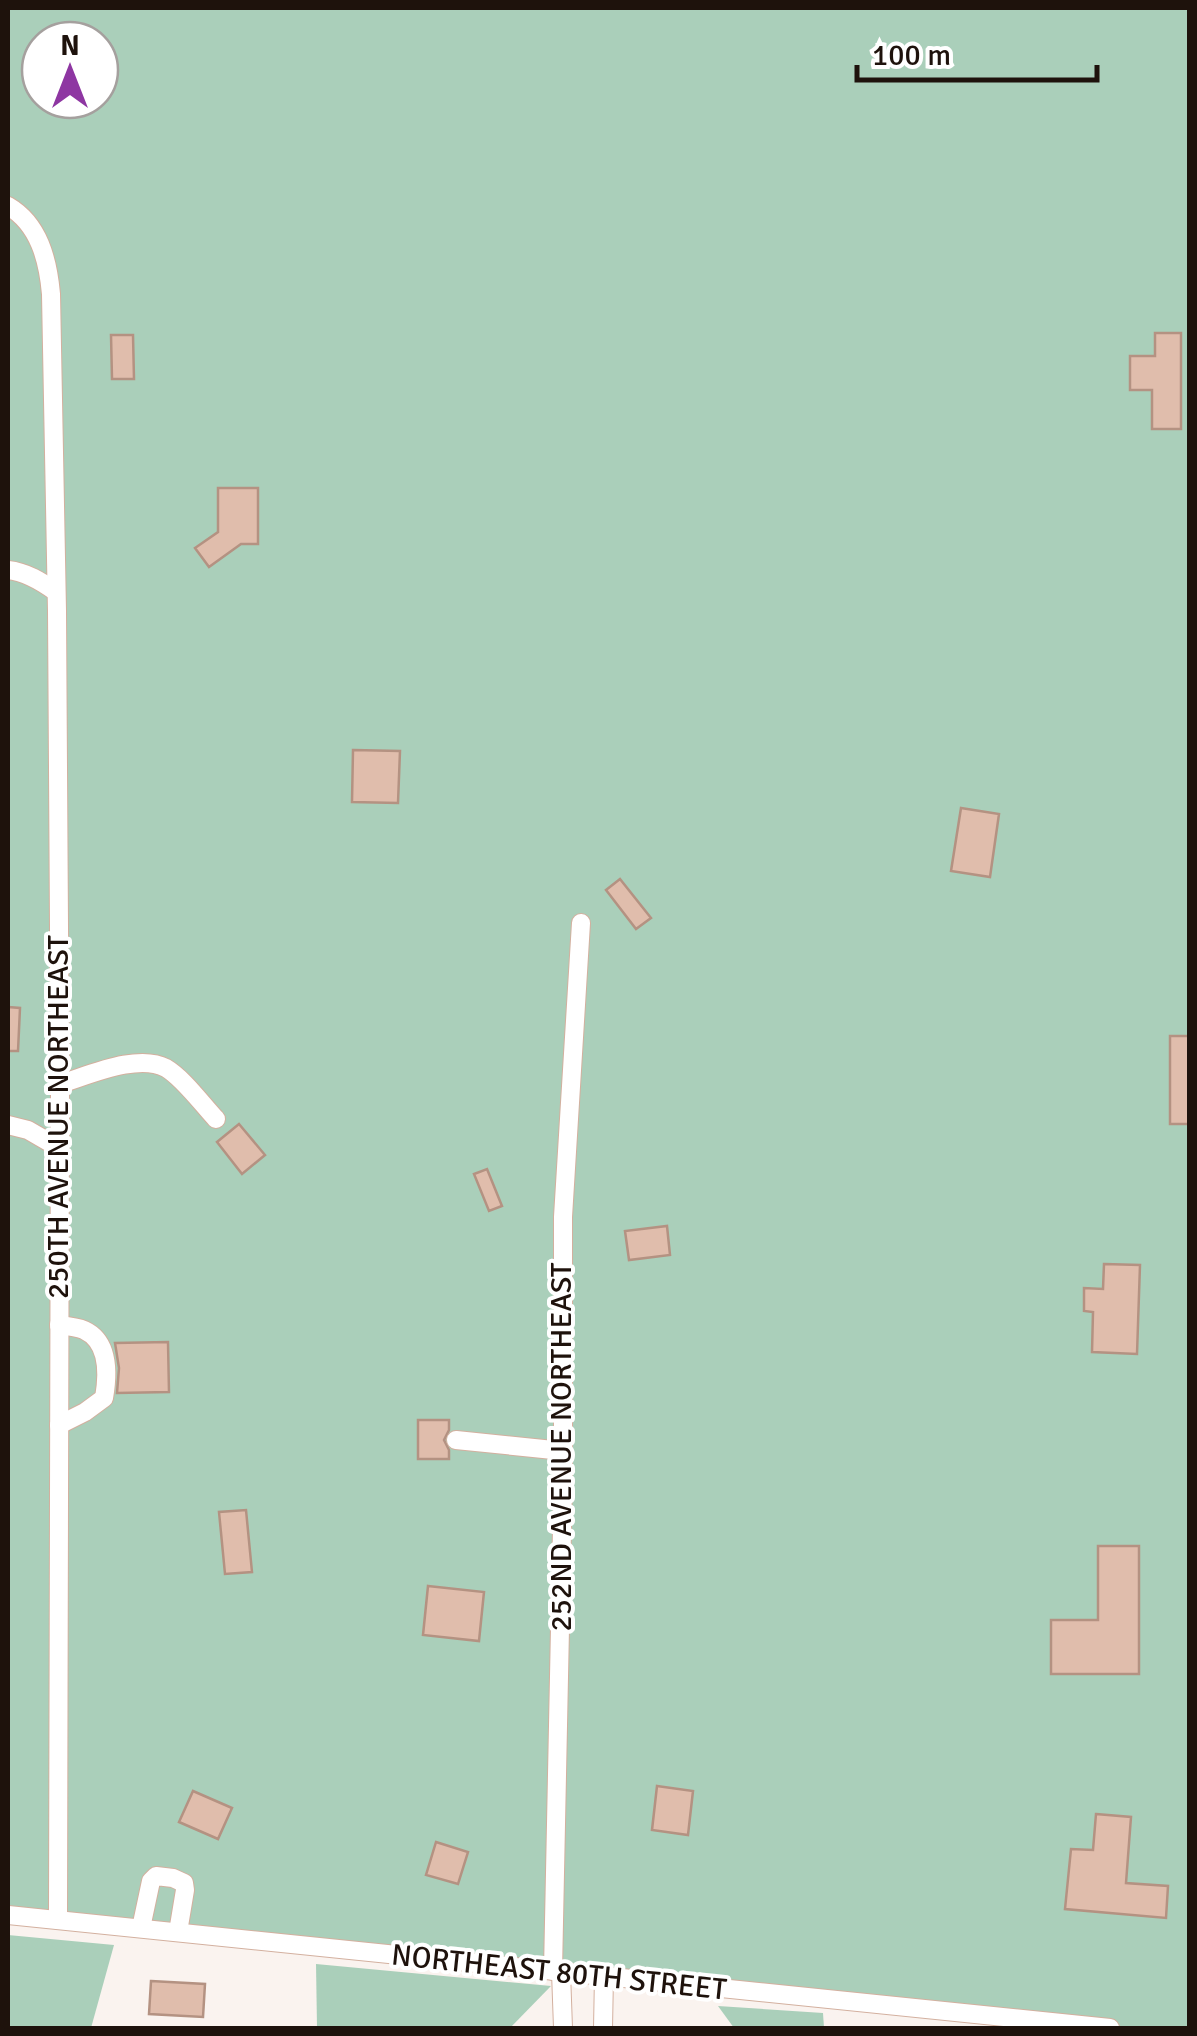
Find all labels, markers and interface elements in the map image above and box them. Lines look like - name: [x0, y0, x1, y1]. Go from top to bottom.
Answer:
- north arrow: [20, 20, 120, 120]
- scale bar: [857, 20, 1097, 82]
- text: N: [60, 29, 80, 63]
- text: 100 m: [872, 37, 951, 74]
- street label: 250TH AVENUE NORTHEAST: [40, 935, 77, 1299]
- street label: 252ND AVENUE NORTHEAST: [543, 1262, 580, 1631]
- street label: NORTHEAST 80TH STREET: [390, 1937, 729, 2009]

